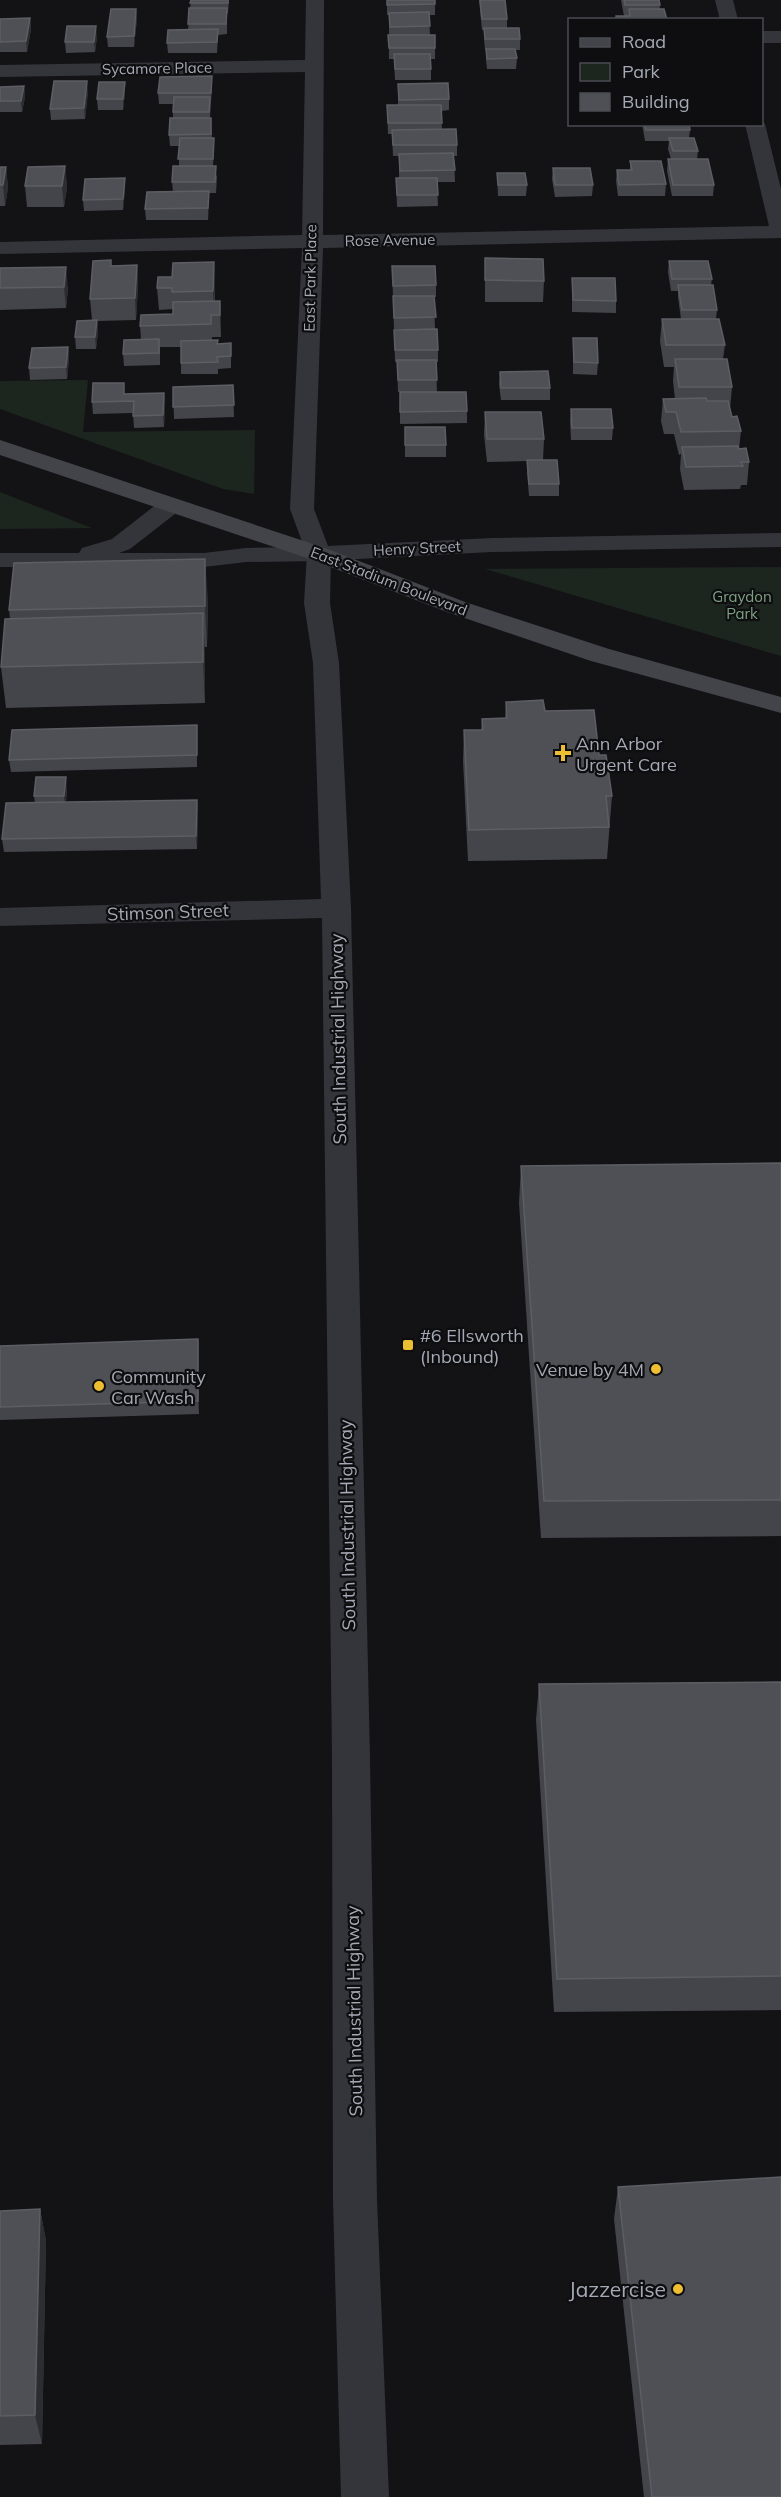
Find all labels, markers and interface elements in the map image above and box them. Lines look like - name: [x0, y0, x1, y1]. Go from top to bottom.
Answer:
- legend: [568, 18, 763, 126]
- text: Road: [622, 30, 666, 53]
- street label: Sycamore Place: [102, 58, 212, 78]
- text: Park: [622, 60, 661, 83]
- text: Building: [622, 90, 690, 113]
- street label: East Park Place: [300, 224, 320, 332]
- street label: Rose Avenue: [345, 230, 435, 250]
- street label: Henry Street: [373, 536, 461, 560]
- street label: East Stadium Boulevard: [308, 542, 470, 620]
- park label: Graydon Park: [712, 587, 772, 623]
- place label: Ann Arbor Urgent Care: [576, 732, 677, 776]
- marker: Ann Arbor Urgent Care: [554, 744, 572, 762]
- street label: Stimson Street: [107, 898, 229, 926]
- street label: South Industrial Highway: [325, 933, 351, 1145]
- place label: #6 Ellsworth (Inbound): [420, 1324, 524, 1368]
- marker: #6 Ellsworth (Inbound): [401, 1338, 415, 1352]
- place label: Venue by 4M: [536, 1358, 644, 1381]
- marker: Venue by 4M: [649, 1362, 663, 1376]
- place label: Community Car Wash: [111, 1365, 206, 1409]
- marker: Community Car Wash: [92, 1379, 106, 1393]
- street label: South Industrial Highway: [334, 1419, 360, 1631]
- street label: South Industrial Highway: [341, 1905, 367, 2117]
- place label: Jazzercise: [569, 2276, 666, 2302]
- marker: Jazzercise: [671, 2282, 685, 2296]

